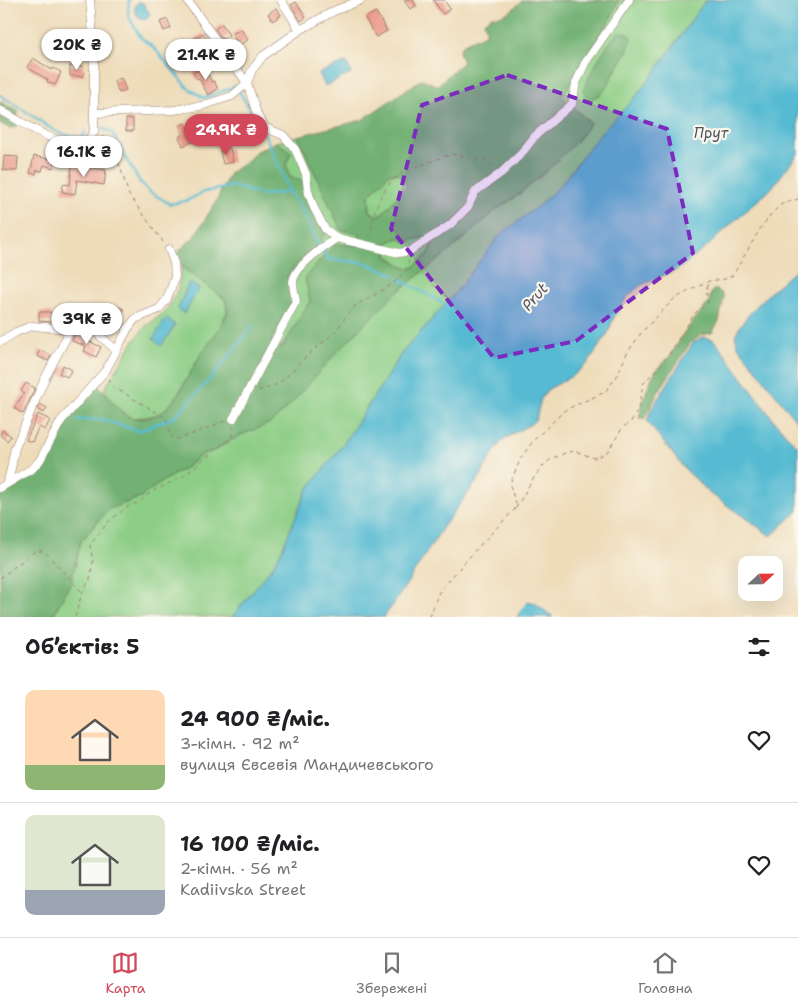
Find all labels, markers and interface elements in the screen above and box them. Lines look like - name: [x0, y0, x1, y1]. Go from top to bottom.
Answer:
- pin: 20K ₴: [42, 28, 112, 71]
- text: 20K ₴: [52, 34, 102, 55]
- pin: 21.4K ₴: [160, 38, 252, 81]
- text: 21.4K ₴: [176, 44, 236, 65]
- pin: 24.9K ₴: [180, 114, 272, 156]
- text: 24.9K ₴: [195, 119, 257, 140]
- water label: Прут: [694, 123, 729, 143]
- pin: 16.1K ₴: [38, 136, 130, 178]
- text: 16.1K ₴: [56, 141, 112, 162]
- water label: Prut: [517, 279, 553, 315]
- pin: 39K ₴: [52, 302, 122, 345]
- text: 39K ₴: [62, 308, 112, 329]
- north arrow: [738, 556, 782, 601]
- map controls: [738, 556, 783, 601]
- text: Об’єктів: 5: [25, 633, 139, 661]
- icon: filters: [745, 633, 773, 661]
- text: 24 900 ₴/міс.: [180, 705, 330, 733]
- icon: home: [65, 710, 125, 770]
- icon: heart: [745, 726, 773, 754]
- text: 3-кімн. · 92 m²: [180, 733, 300, 754]
- text: вулиця Євсевія Мандичевського: [180, 754, 434, 775]
- text: 16 100 ₴/міс.: [180, 830, 320, 858]
- icon: home: [65, 835, 125, 895]
- icon: heart: [745, 851, 773, 879]
- text: 2-кімн. · 56 m²: [180, 858, 298, 879]
- text: Kadiivska Street: [180, 879, 306, 900]
- tab: Карта: [105, 949, 145, 997]
- tab: Збережені: [356, 949, 427, 997]
- tab: Головна: [638, 949, 693, 997]

